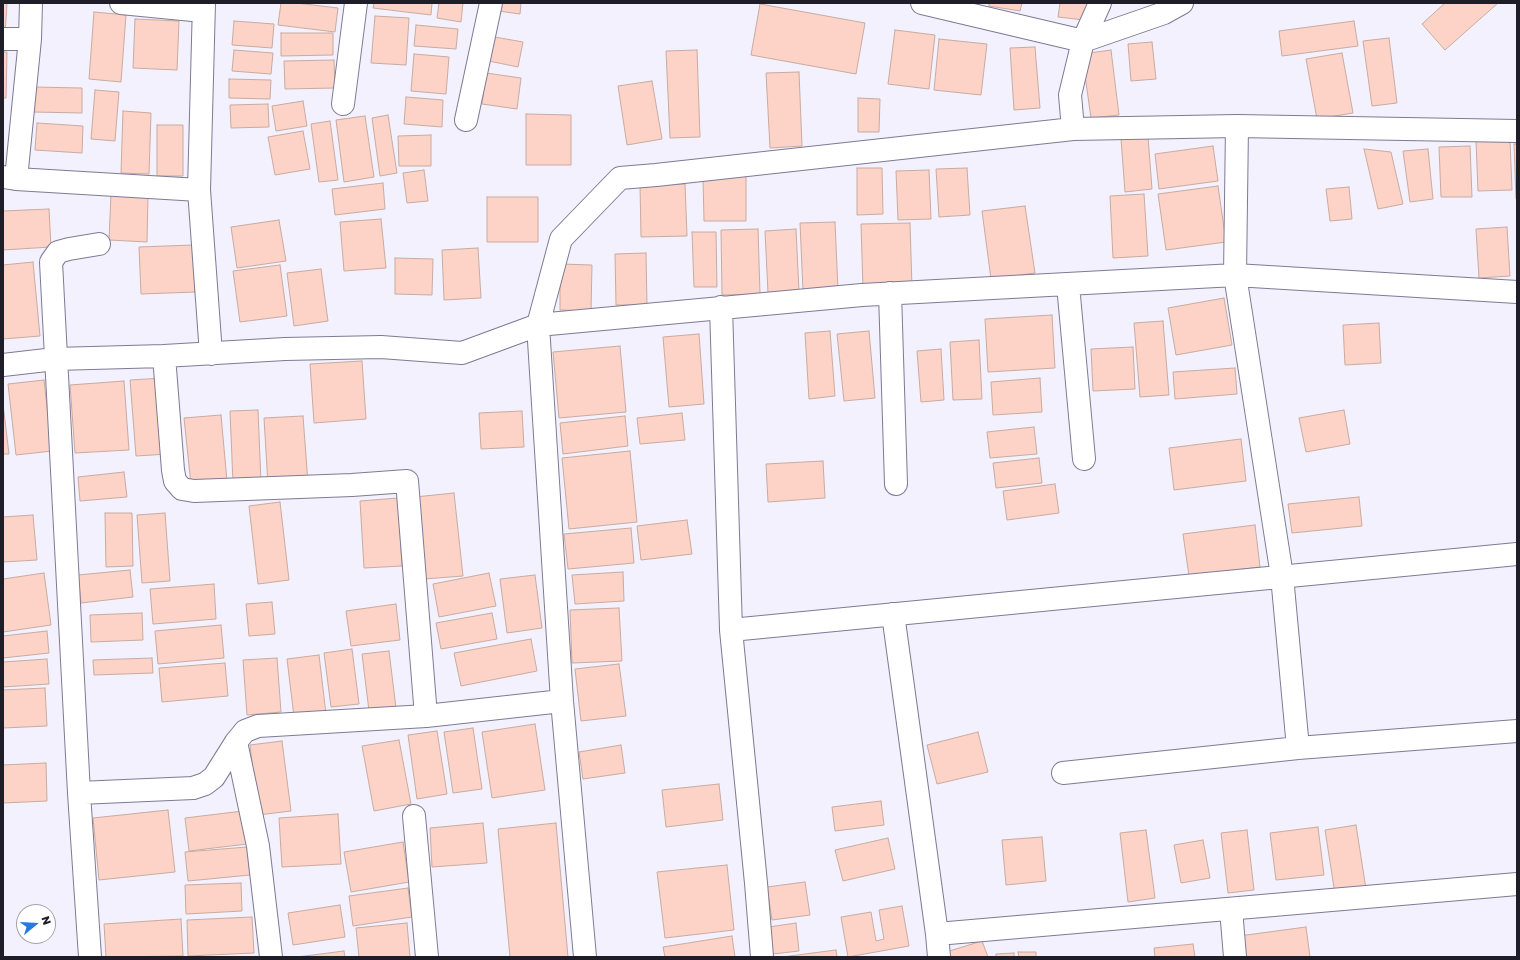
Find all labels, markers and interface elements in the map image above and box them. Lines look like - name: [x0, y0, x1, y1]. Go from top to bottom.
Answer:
- north arrow: [16, 904, 56, 944]
- text: N: [39, 914, 54, 926]

